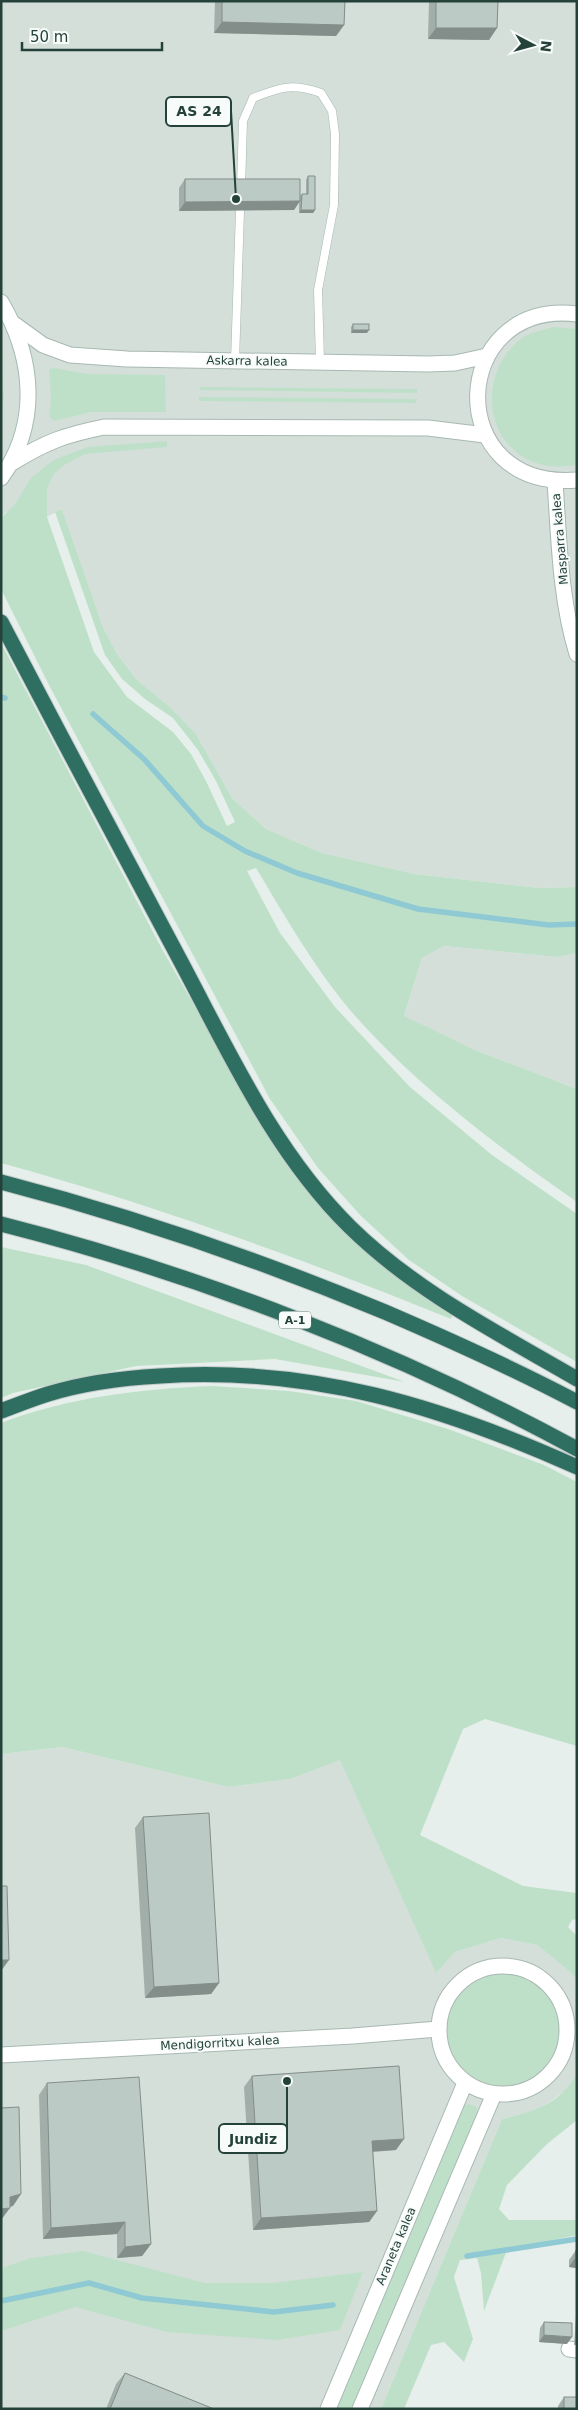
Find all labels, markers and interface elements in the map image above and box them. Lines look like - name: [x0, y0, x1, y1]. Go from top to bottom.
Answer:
- scale bar: [22, 20, 162, 52]
- north arrow: [508, 20, 558, 70]
- text: 50 m: [30, 28, 68, 46]
- text: N: [537, 40, 554, 53]
- callout: AS 24: [166, 97, 231, 126]
- text: AS 24: [176, 103, 222, 119]
- street label: Askarra kalea: [206, 353, 288, 369]
- street label: Masparra kalea: [549, 493, 571, 585]
- road number: A-1: [279, 1312, 311, 1328]
- street label: Mendigorritxu kalea: [160, 2033, 280, 2053]
- callout: Jundiz: [219, 2124, 287, 2153]
- text: Jundiz: [228, 2131, 277, 2147]
- street label: Araneta kalea: [373, 2205, 419, 2287]

